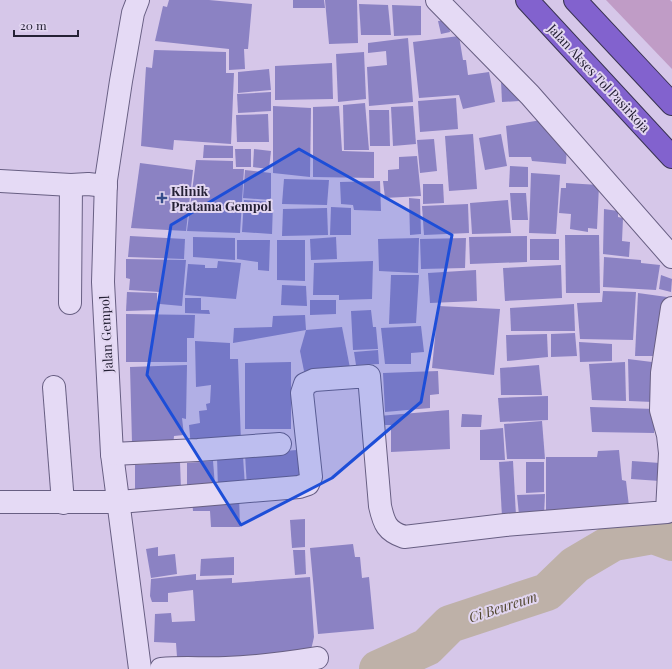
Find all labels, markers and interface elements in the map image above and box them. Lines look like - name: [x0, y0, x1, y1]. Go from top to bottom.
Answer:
- scale bar: [14, 12, 78, 38]
- text: 20 m: [20, 17, 47, 33]
- street label: Jalan Akses Tol Pasirkoja: [544, 19, 654, 136]
- place label: Klinik Pratama Gempol: [171, 182, 272, 214]
- marker: Klinik Pratama Gempol: [156, 192, 168, 204]
- street label: Jalan Gempol: [95, 295, 116, 374]
- water label: Ci Beureum: [466, 587, 539, 627]

